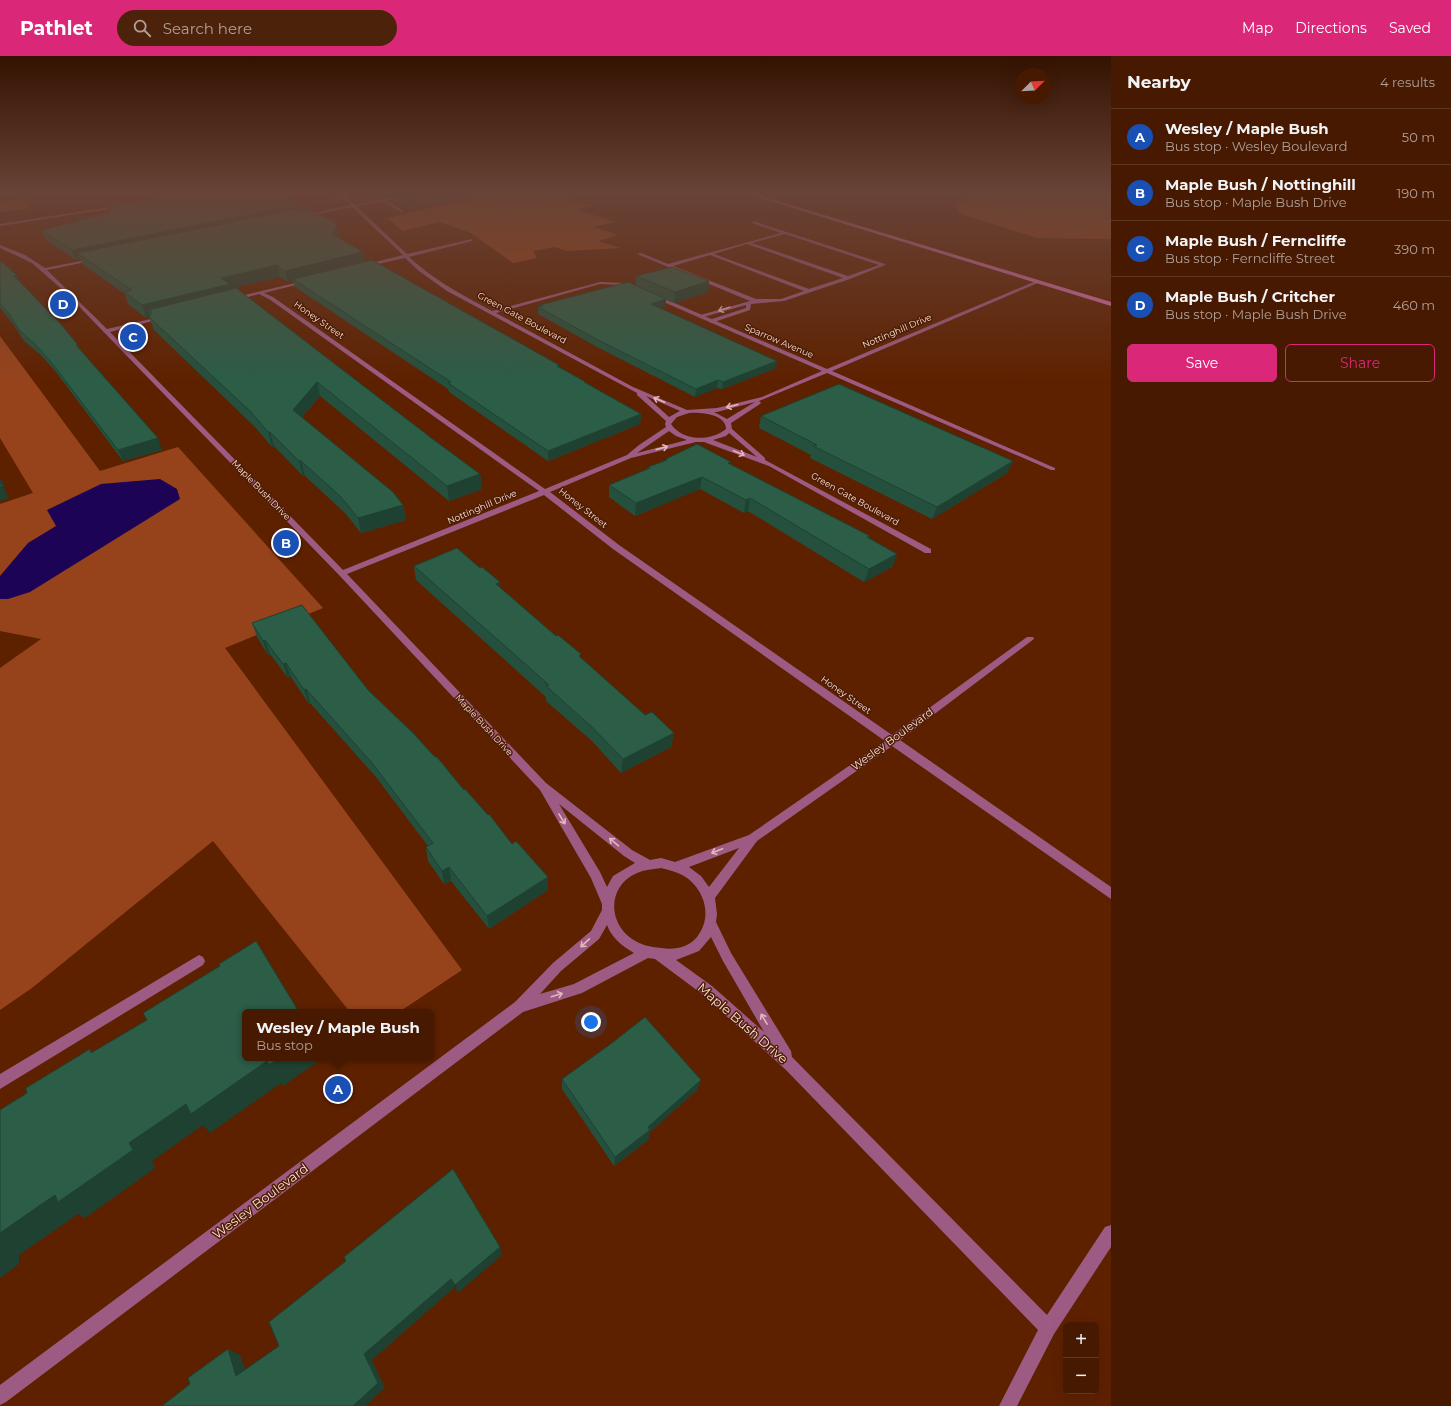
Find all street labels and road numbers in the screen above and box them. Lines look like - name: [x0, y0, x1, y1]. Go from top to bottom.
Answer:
- street label: Green Gate Boulevard: [476, 289, 569, 346]
- street label: Honey Street: [292, 298, 347, 341]
- street label: Nottinghill Drive: [861, 311, 934, 350]
- street label: Sparrow Avenue: [743, 321, 816, 360]
- street label: Maple Bush Drive: [230, 457, 293, 522]
- street label: Green Gate Boulevard: [809, 470, 901, 527]
- street label: Honey Street: [557, 485, 610, 530]
- street label: Nottinghill Drive: [446, 487, 519, 526]
- street label: Honey Street: [819, 673, 874, 716]
- street label: Maple Bush Drive: [453, 692, 516, 758]
- street label: Wesley Boulevard: [848, 705, 936, 773]
- street label: Maple Bush Drive: [694, 979, 792, 1067]
- street label: Wesley Boulevard: [209, 1160, 311, 1242]

